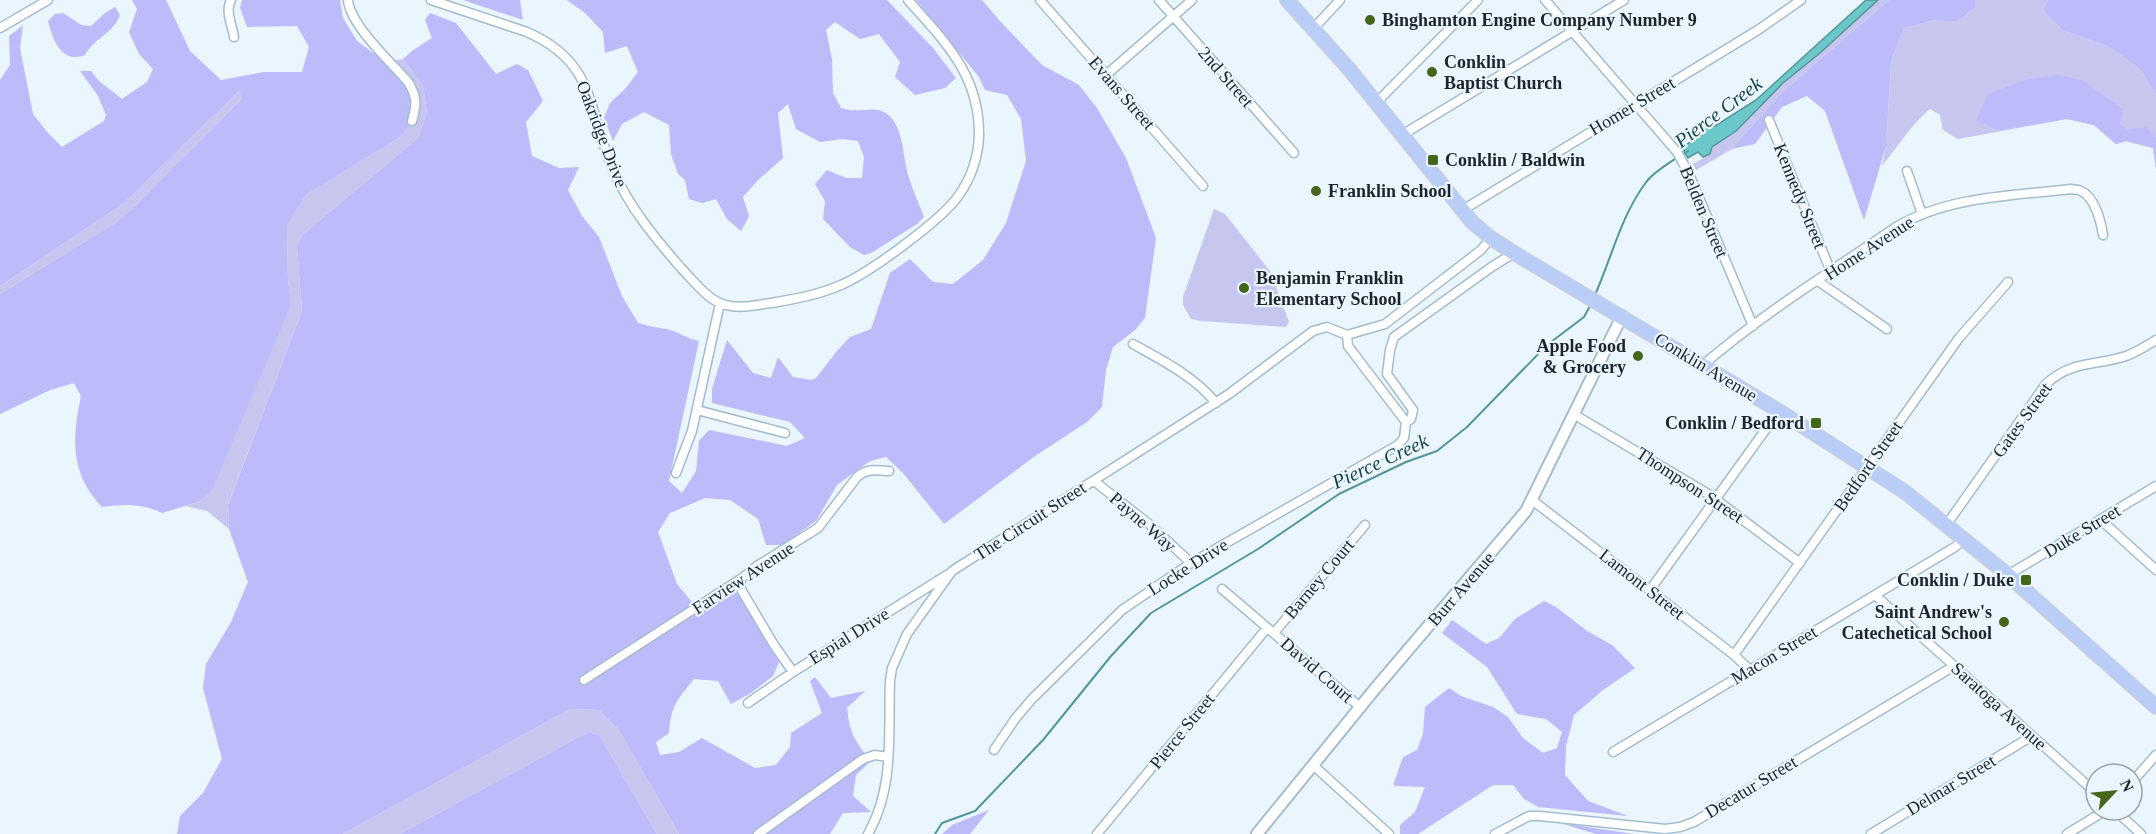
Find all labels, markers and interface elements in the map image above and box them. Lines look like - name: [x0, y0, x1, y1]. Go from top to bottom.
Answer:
- place label: Binghamton Engine Company Number 9: [1382, 10, 1697, 30]
- marker: Binghamton Engine Company Number 9: [1363, 13, 1377, 27]
- street label: 2nd Street: [1194, 43, 1258, 111]
- street label: Evans Street: [1085, 52, 1159, 134]
- place label: Conklin Baptist Church: [1444, 52, 1562, 93]
- marker: Conklin Baptist Church: [1425, 65, 1439, 79]
- water label: Pierce Creek: [1669, 71, 1767, 153]
- street label: Homer Street: [1586, 73, 1678, 139]
- street label: Oakridge Drive: [573, 78, 631, 190]
- street label: Kennedy Street: [1770, 141, 1830, 251]
- place label: Conklin / Baldwin: [1445, 150, 1585, 170]
- marker: Conklin / Baldwin: [1426, 153, 1440, 167]
- street label: Belden Street: [1676, 163, 1732, 261]
- place label: Franklin School: [1328, 181, 1452, 201]
- marker: Franklin School: [1309, 184, 1323, 198]
- street label: Home Avenue: [1821, 212, 1917, 284]
- place label: Benjamin Franklin Elementary School: [1256, 268, 1404, 309]
- marker: Benjamin Franklin Elementary School: [1237, 281, 1251, 295]
- street label: Conklin Avenue: [1651, 329, 1761, 405]
- place label: Apple Food & Grocery: [1536, 336, 1626, 377]
- marker: Apple Food & Grocery: [1631, 349, 1645, 363]
- street label: Gates Street: [1988, 379, 2056, 461]
- place label: Conklin / Bedford: [1665, 413, 1804, 433]
- marker: Conklin / Bedford: [1809, 416, 1823, 430]
- street label: Bedford Street: [1830, 417, 1906, 515]
- water label: Pierce Creek: [1328, 429, 1433, 493]
- street label: Thompson Street: [1633, 443, 1747, 527]
- street label: The Circuit Street: [970, 477, 1090, 565]
- street label: Payne Way: [1106, 488, 1180, 556]
- street label: Duke Street: [2040, 500, 2124, 562]
- street label: Locke Drive: [1144, 535, 1232, 599]
- street label: Barney Court: [1280, 535, 1358, 623]
- street label: Farview Avenue: [688, 538, 798, 618]
- street label: Lamont Street: [1595, 545, 1689, 623]
- street label: Burr Avenue: [1424, 548, 1498, 630]
- place label: Conklin / Duke: [1897, 570, 2014, 590]
- marker: Conklin / Duke: [2019, 573, 2033, 587]
- place label: Saint Andrew's Catechetical School: [1842, 602, 1992, 643]
- street label: Espial Drive: [805, 604, 893, 668]
- marker: Saint Andrew's Catechetical School: [1997, 615, 2011, 629]
- street label: Macon Street: [1728, 622, 1820, 688]
- street label: David Court: [1277, 633, 1357, 707]
- street label: Saratoga Avenue: [1947, 658, 2051, 754]
- street label: Pierce Street: [1145, 689, 1219, 773]
- street label: Delmar Street: [1903, 751, 1999, 819]
- street label: Decatur Street: [1702, 752, 1800, 822]
- north arrow: [2084, 762, 2144, 822]
- text: N: [2117, 777, 2137, 795]

